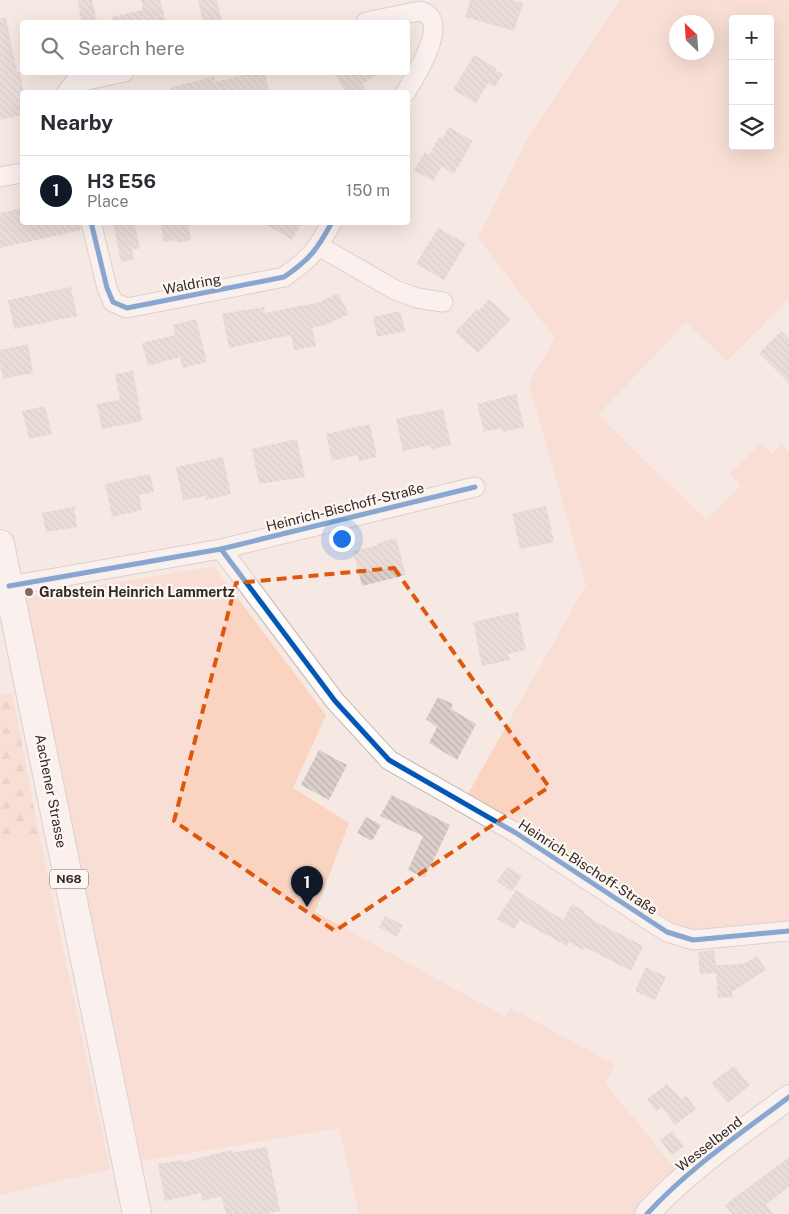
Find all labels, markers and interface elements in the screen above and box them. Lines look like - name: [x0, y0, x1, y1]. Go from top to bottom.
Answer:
- north arrow: [669, 15, 714, 60]
- map controls: [729, 15, 774, 150]
- button: +: [729, 15, 774, 60]
- search box: [20, 20, 410, 75]
- icon: search: [38, 34, 66, 62]
- text: Search here: [78, 37, 185, 59]
- button: −: [729, 60, 774, 105]
- button: layers: [729, 105, 774, 150]
- text: Nearby: [40, 110, 113, 135]
- text: H3 E56: [87, 170, 156, 192]
- text: 1: [53, 181, 59, 200]
- text: 150 m: [346, 181, 390, 200]
- text: Place: [87, 192, 129, 211]
- street label: Waldring: [162, 270, 223, 297]
- street label: Heinrich-Bischoff-Straße: [264, 480, 426, 534]
- your location: [329, 526, 355, 552]
- place label: Grabstein Heinrich Lammertz: [39, 584, 235, 600]
- marker: Grabstein Heinrich Lammertz: [23, 586, 35, 598]
- street label: Aachener Strasse: [32, 733, 70, 849]
- street label: Heinrich-Bischoff-Straße: [516, 816, 661, 918]
- pin: 1: [291, 866, 323, 907]
- road number: N68: [50, 870, 88, 889]
- street label: Wesselbend: [673, 1113, 745, 1175]

